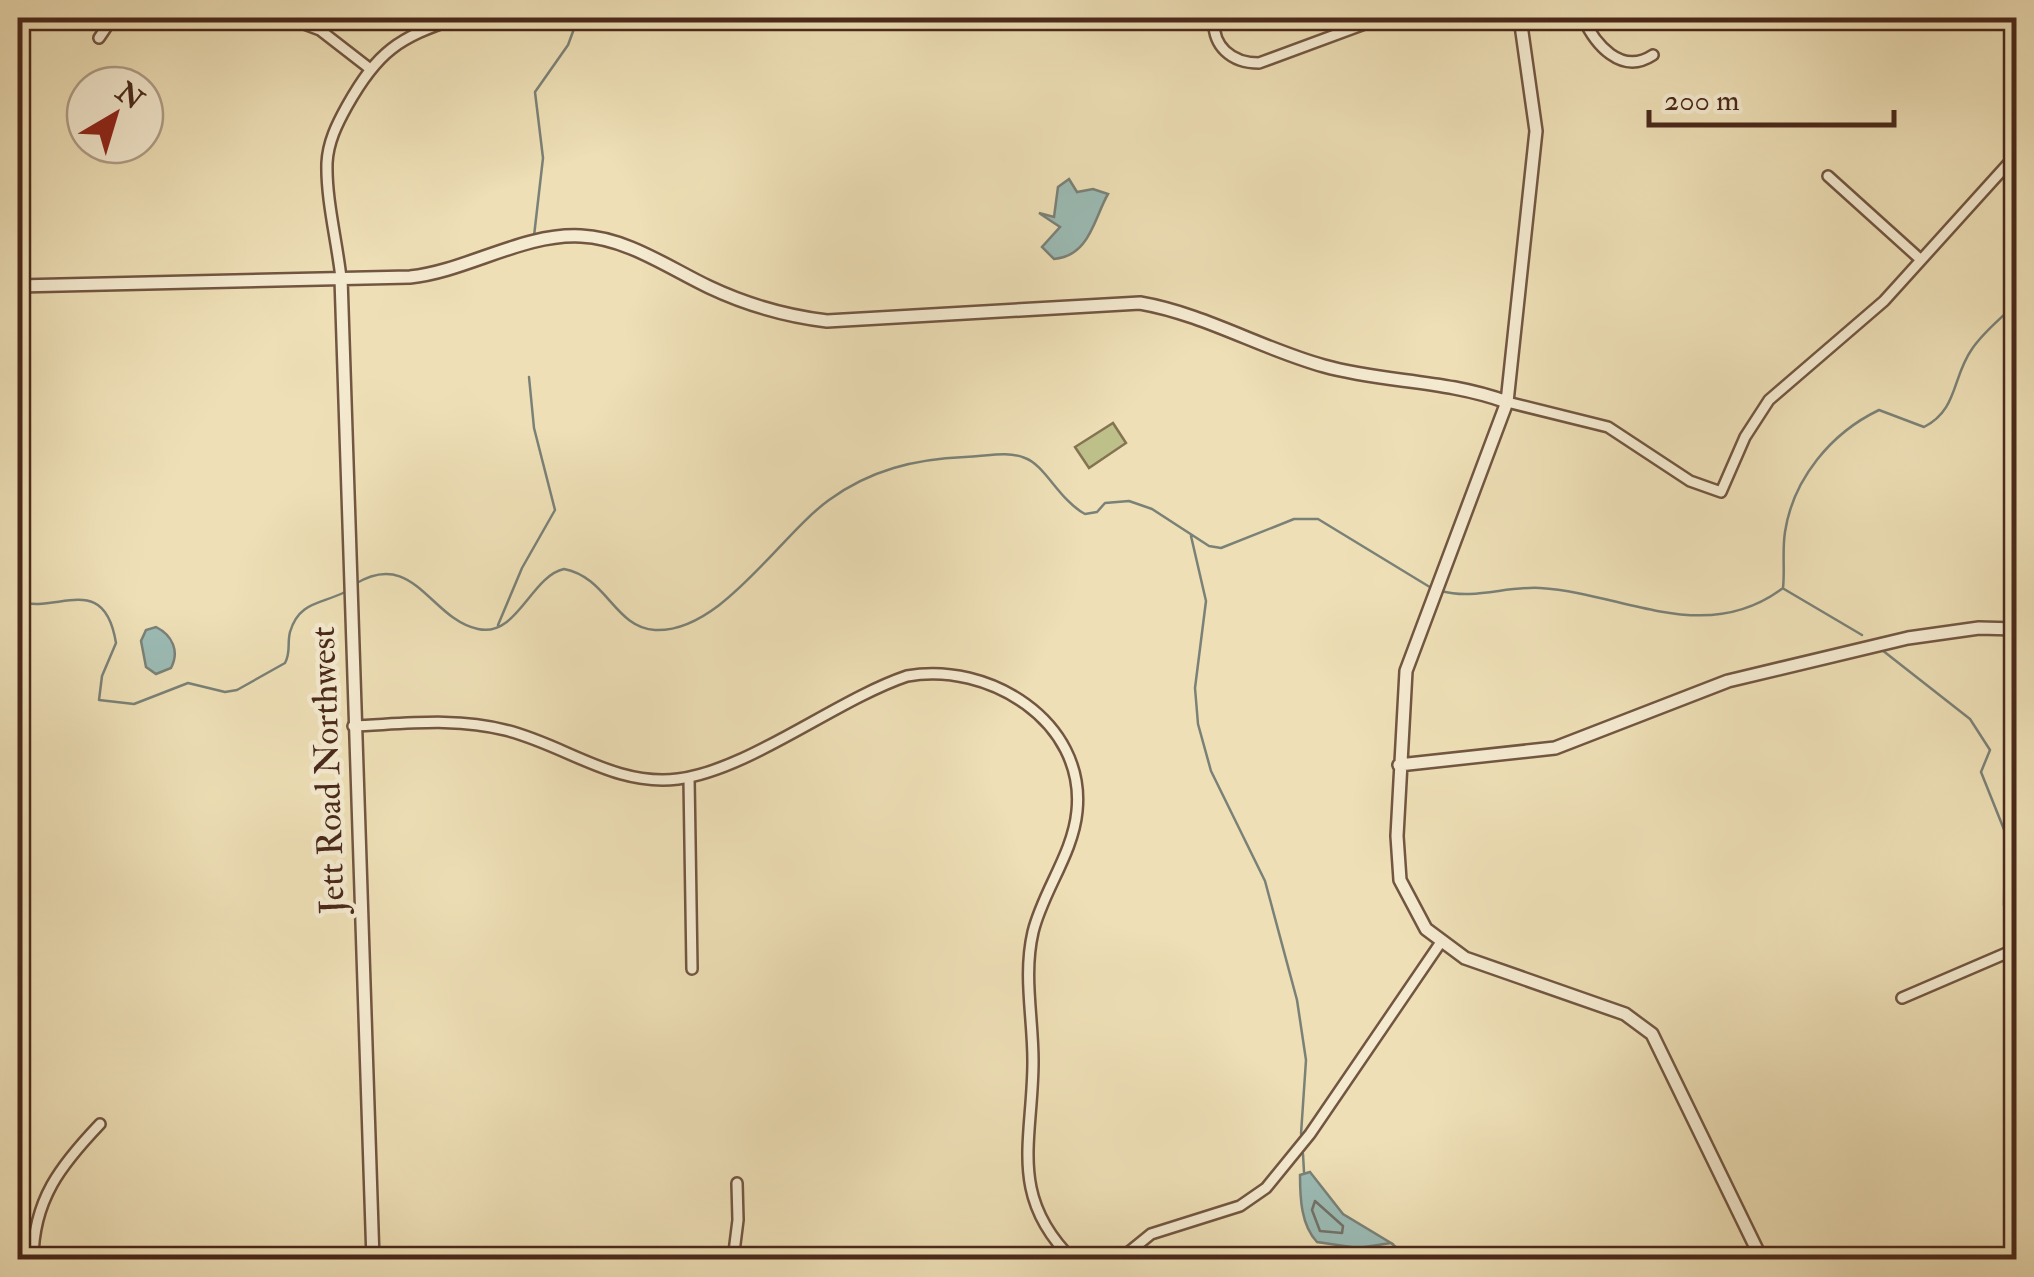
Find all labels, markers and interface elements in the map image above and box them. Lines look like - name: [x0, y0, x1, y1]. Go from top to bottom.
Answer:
- north arrow: [65, 65, 165, 165]
- scale bar: [1649, 65, 1894, 127]
- text: N: [108, 74, 151, 119]
- text: 200 m: [1664, 82, 1740, 119]
- street label: Jett Road Northwest: [301, 625, 355, 916]

